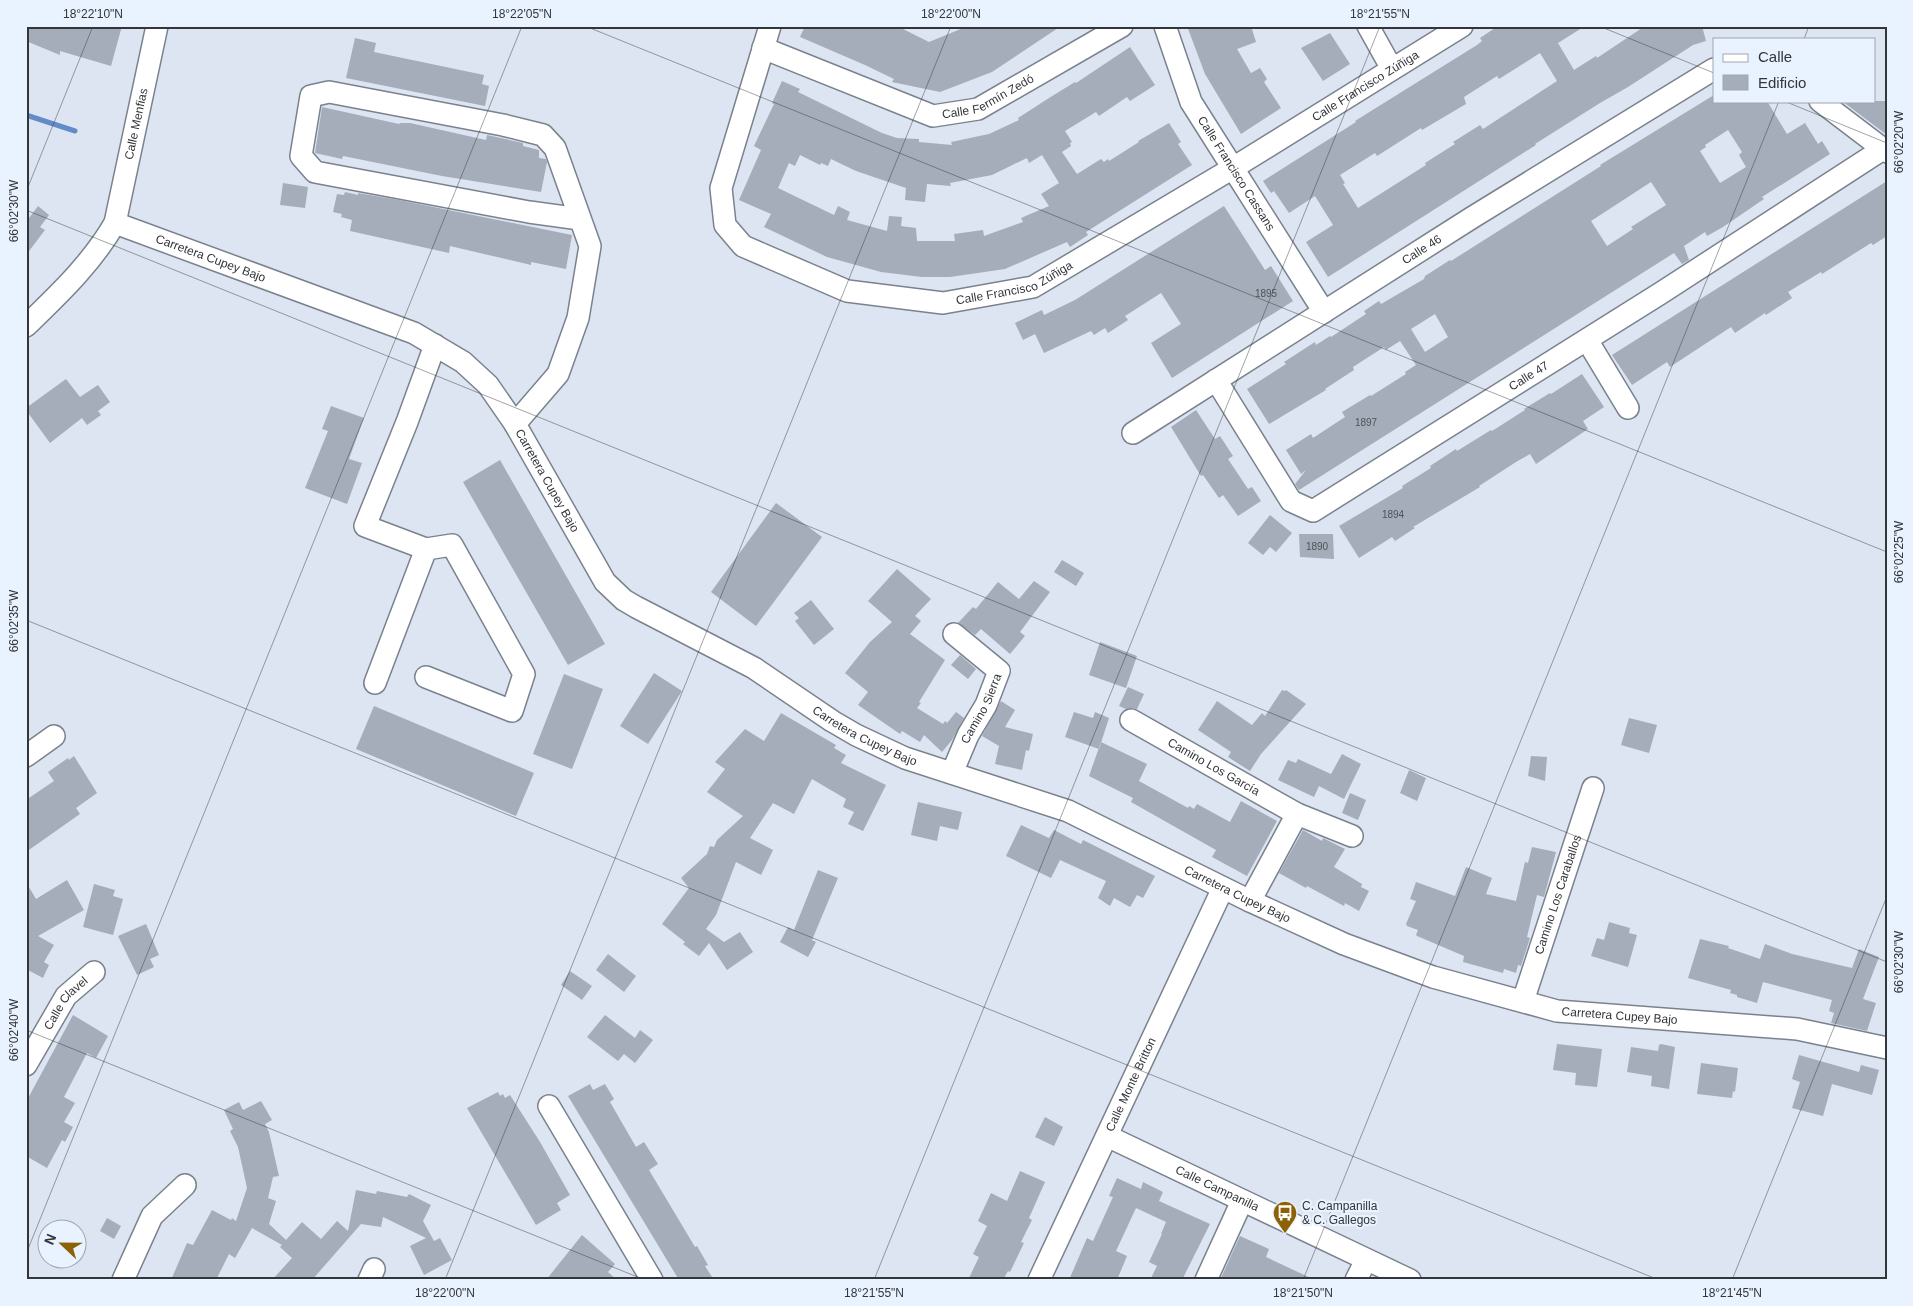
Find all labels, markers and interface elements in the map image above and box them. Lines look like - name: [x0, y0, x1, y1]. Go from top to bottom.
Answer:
- text: 18°22'10"N: [63, 7, 123, 21]
- text: 18°22'05"N: [492, 7, 552, 21]
- text: 18°22'00"N: [921, 7, 981, 21]
- text: 18°21'55"N: [1350, 7, 1410, 21]
- legend: [1713, 38, 1876, 102]
- street label: Calle Francisco Zúñiga: [1309, 47, 1421, 124]
- text: Calle: [1758, 48, 1792, 65]
- street label: Calle Fermín Zedó: [941, 71, 1036, 122]
- text: Edificio: [1758, 74, 1806, 91]
- street label: Calle Menfias: [122, 87, 151, 161]
- text: 66°02'20"W: [1892, 110, 1906, 173]
- street label: Calle Francisco Cassans: [1195, 114, 1278, 233]
- text: 66°02'30"W: [7, 179, 21, 242]
- street label: Carretera Cupey Bajo: [154, 232, 268, 285]
- street label: Calle 46: [1399, 232, 1444, 267]
- street label: Calle Francisco Zúñiga: [955, 258, 1075, 308]
- house number: 1895: [1255, 288, 1278, 299]
- street label: Calle 47: [1506, 358, 1551, 394]
- house number: 1897: [1355, 417, 1378, 428]
- street label: Carretera Cupey Bajo: [512, 427, 582, 535]
- house number: 1894: [1382, 509, 1405, 520]
- text: 66°02'25"W: [1892, 520, 1906, 583]
- house number: 1890: [1306, 541, 1329, 552]
- text: 66°02'35"W: [7, 589, 21, 652]
- street label: Camino Sierra: [958, 671, 1005, 746]
- street label: Carretera Cupey Bajo: [810, 703, 919, 769]
- street label: Camino Los García: [1165, 735, 1262, 799]
- street label: Camino Los Caraballos: [1532, 833, 1584, 956]
- street label: Carretera Cupey Bajo: [1182, 863, 1293, 926]
- text: 66°02'30"W: [1892, 930, 1906, 993]
- street label: Calle Clavel: [41, 974, 91, 1032]
- text: 66°02'40"W: [7, 998, 21, 1061]
- street label: Carretera Cupey Bajo: [1561, 1004, 1678, 1027]
- street label: Calle Monte Britton: [1103, 1035, 1159, 1134]
- street label: Calle Campanilla: [1173, 1163, 1262, 1214]
- place label: C. Campanilla & C. Gallegos: [1302, 1199, 1378, 1227]
- bus stop icon: C. Campanilla & C. Gallegos: [1272, 1200, 1298, 1234]
- north arrow: [38, 1218, 88, 1268]
- text: N: [41, 1231, 59, 1247]
- text: 18°22'00"N: [415, 1286, 475, 1300]
- text: 18°21'55"N: [844, 1286, 904, 1300]
- text: 18°21'50"N: [1273, 1286, 1333, 1300]
- text: 18°21'45"N: [1702, 1286, 1762, 1300]

